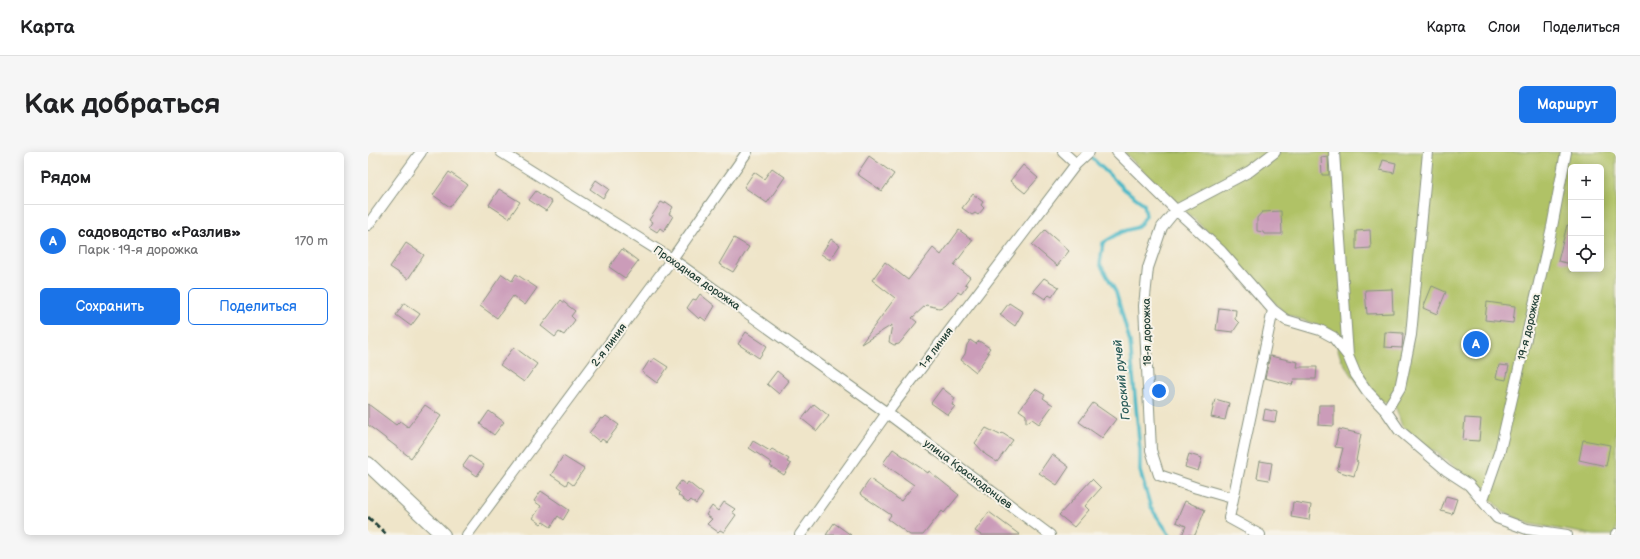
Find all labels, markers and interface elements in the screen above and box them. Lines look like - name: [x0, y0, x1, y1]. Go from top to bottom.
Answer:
- text: Карта: [20, 16, 74, 39]
- text: Карта: [1426, 19, 1466, 36]
- text: Слои: [1488, 19, 1520, 36]
- text: Поделиться: [1542, 19, 1620, 36]
- button: Маршрут: [1519, 86, 1616, 123]
- text: Как добраться: [24, 88, 221, 121]
- map controls: [1568, 164, 1604, 272]
- button: +: [1568, 164, 1604, 200]
- text: Рядом: [40, 168, 91, 188]
- button: −: [1568, 200, 1604, 236]
- text: садоводство «Разлив»: [78, 223, 241, 242]
- text: A: [49, 233, 57, 249]
- text: 170 m: [295, 233, 328, 249]
- button: locate: [1568, 236, 1604, 272]
- text: Парк · 19-я дорожка: [78, 242, 198, 258]
- street label: Проходная дорожка: [651, 243, 743, 313]
- button: Сохранить: [40, 288, 180, 325]
- button: Поделиться: [188, 288, 328, 325]
- street label: 19-я дорожка: [1515, 292, 1543, 361]
- street label: 18-я дорожка: [1140, 297, 1154, 366]
- street label: 2-я линия: [589, 321, 629, 369]
- street label: 1-я линия: [916, 325, 956, 371]
- pin: A: [1463, 329, 1489, 359]
- water label: Горский ручей: [1110, 339, 1134, 421]
- your location: [1149, 381, 1169, 401]
- street label: улица Краснодонцев: [921, 437, 1015, 512]

